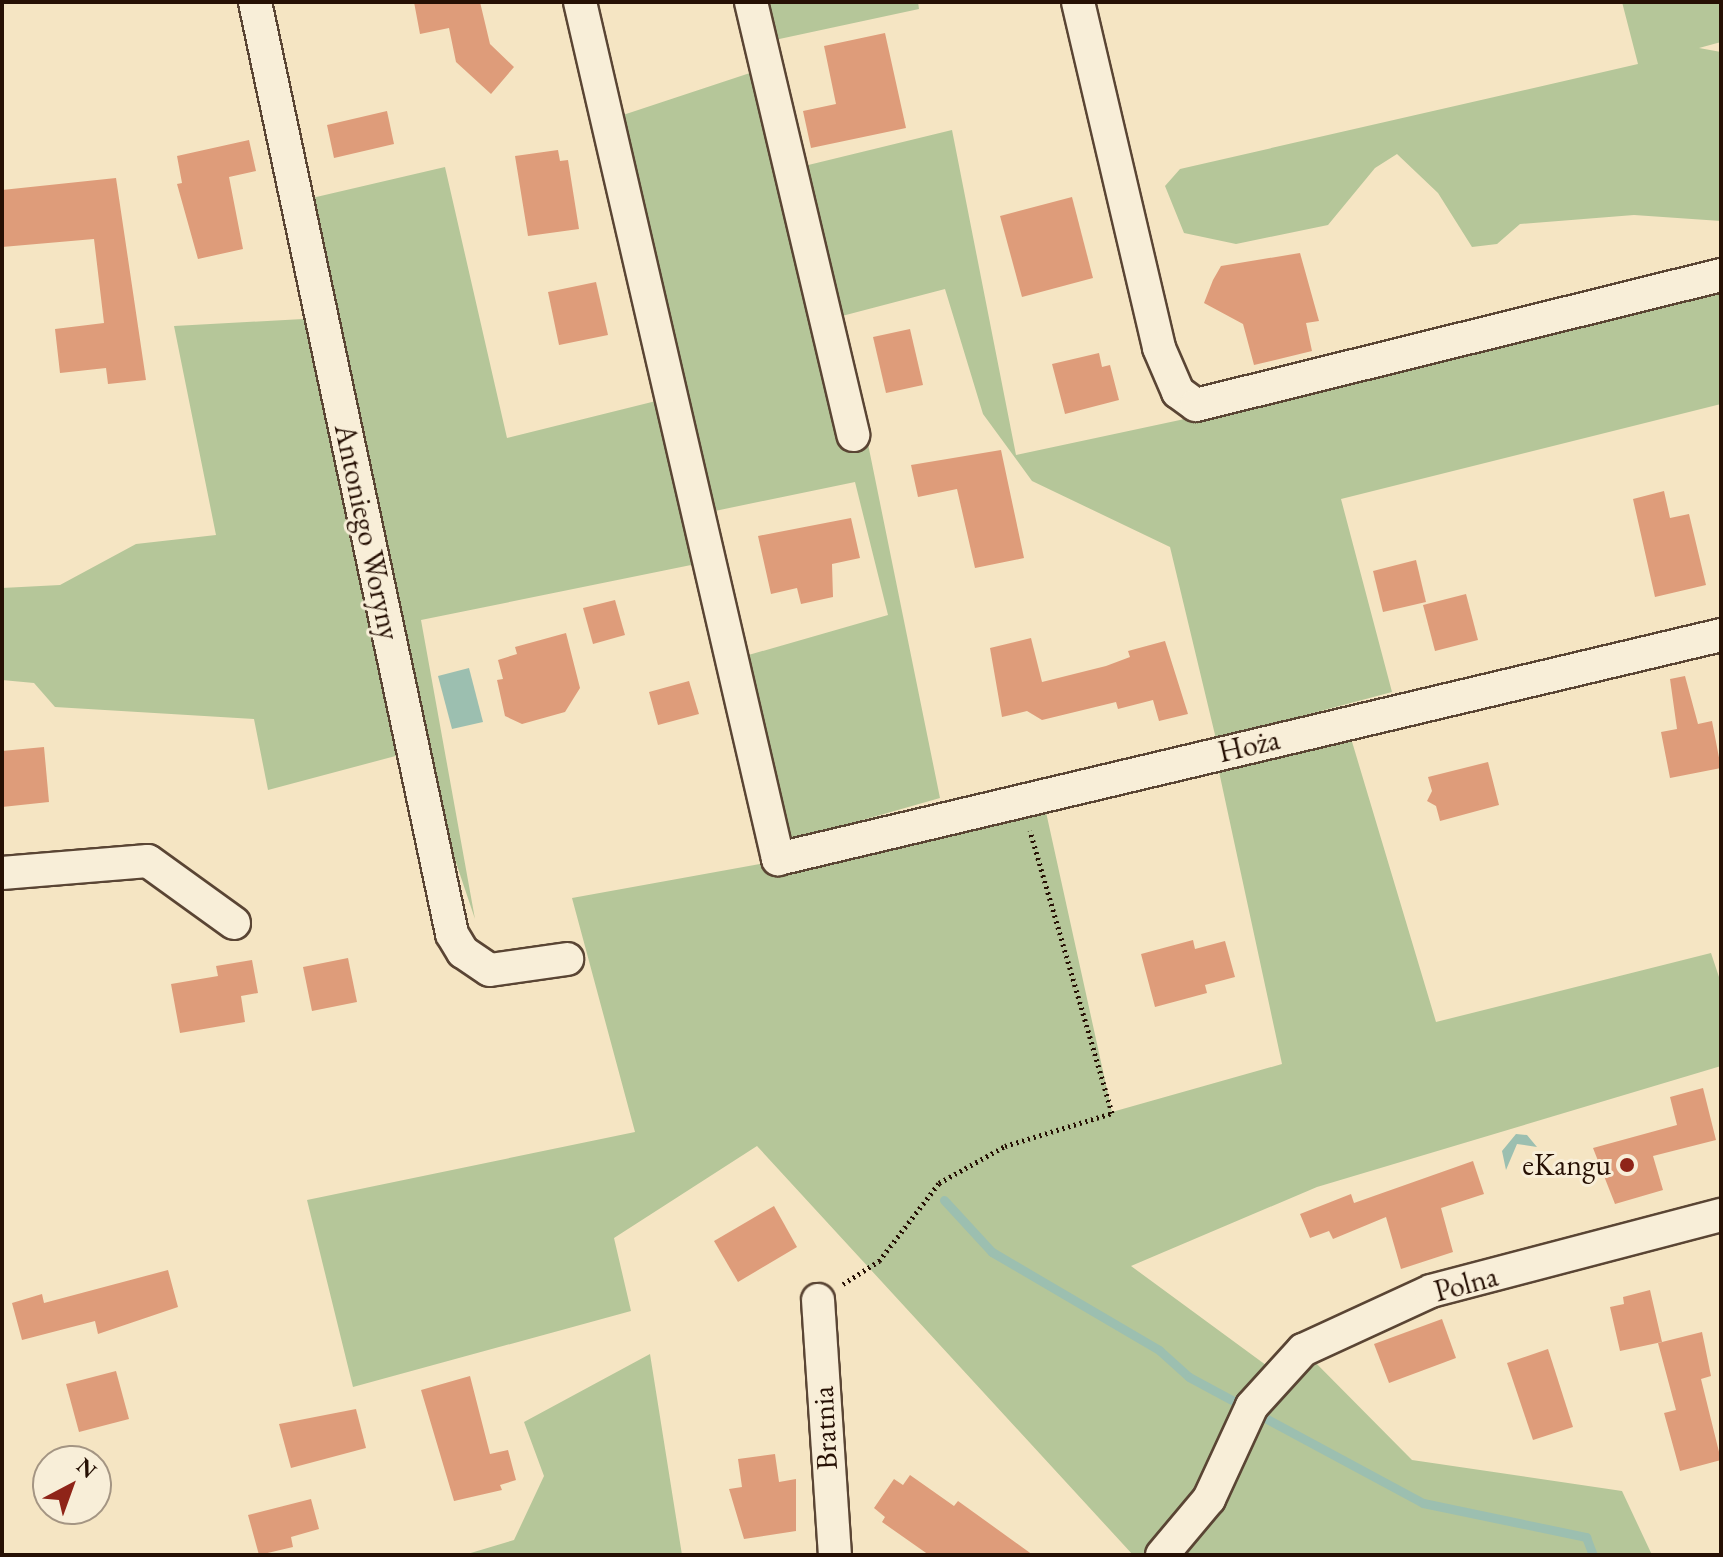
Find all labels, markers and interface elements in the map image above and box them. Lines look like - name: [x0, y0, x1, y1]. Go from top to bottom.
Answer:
- street label: Antoniego Woryny: [327, 421, 407, 643]
- street label: Hoża: [1215, 721, 1283, 771]
- place label: eKangu: [1522, 1147, 1611, 1183]
- marker: eKangu: [1618, 1156, 1636, 1174]
- street label: Polna: [1430, 1258, 1502, 1310]
- street label: Bratnia: [805, 1385, 845, 1471]
- north arrow: [32, 1445, 112, 1525]
- text: N: [71, 1451, 103, 1485]

